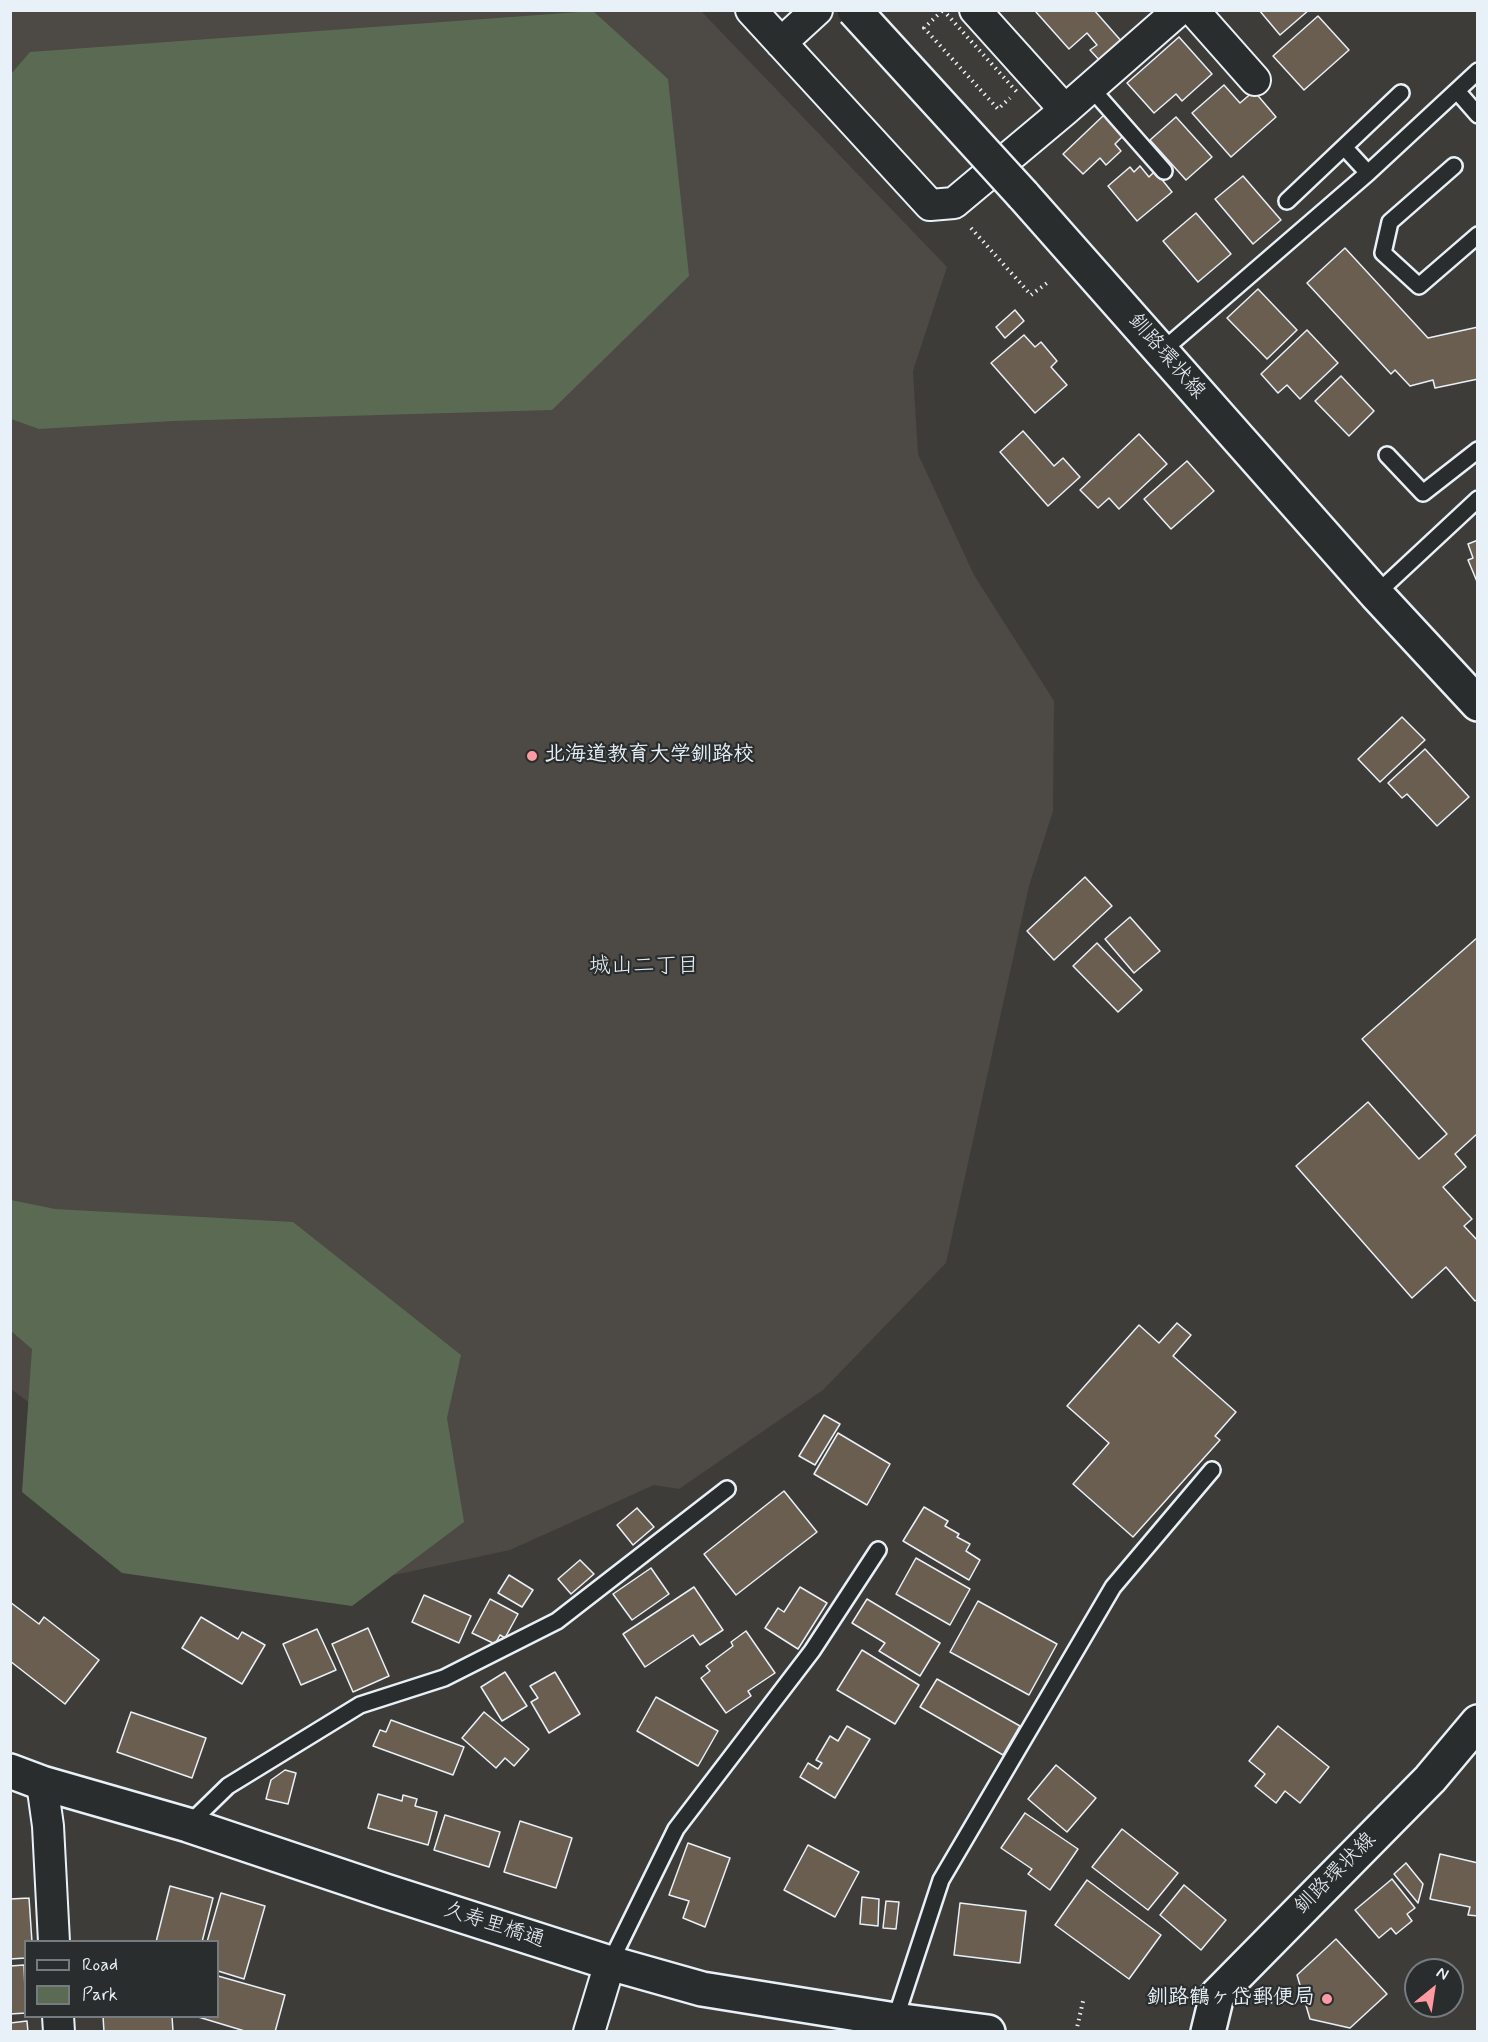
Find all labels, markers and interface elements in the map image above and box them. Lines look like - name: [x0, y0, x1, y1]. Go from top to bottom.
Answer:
- street label: 釧路環状線: [1122, 309, 1210, 405]
- place label: 北海道教育大学釧路校: [544, 743, 754, 769]
- marker: 北海道教育大学釧路校: [525, 749, 539, 763]
- district label: 城山二丁目: [589, 954, 699, 980]
- street label: 釧路環状線: [1290, 1828, 1382, 1920]
- street label: 久寿里橋通: [440, 1898, 548, 1954]
- legend: [24, 1940, 219, 2018]
- text: Road: [82, 1953, 118, 1977]
- north arrow: [1404, 1958, 1464, 2018]
- text: N: [1432, 1962, 1452, 1985]
- text: Park: [82, 1983, 118, 2007]
- place label: 釧路鶴ヶ岱郵便局: [1147, 1986, 1315, 2012]
- marker: 釧路鶴ヶ岱郵便局: [1320, 1992, 1334, 2006]

